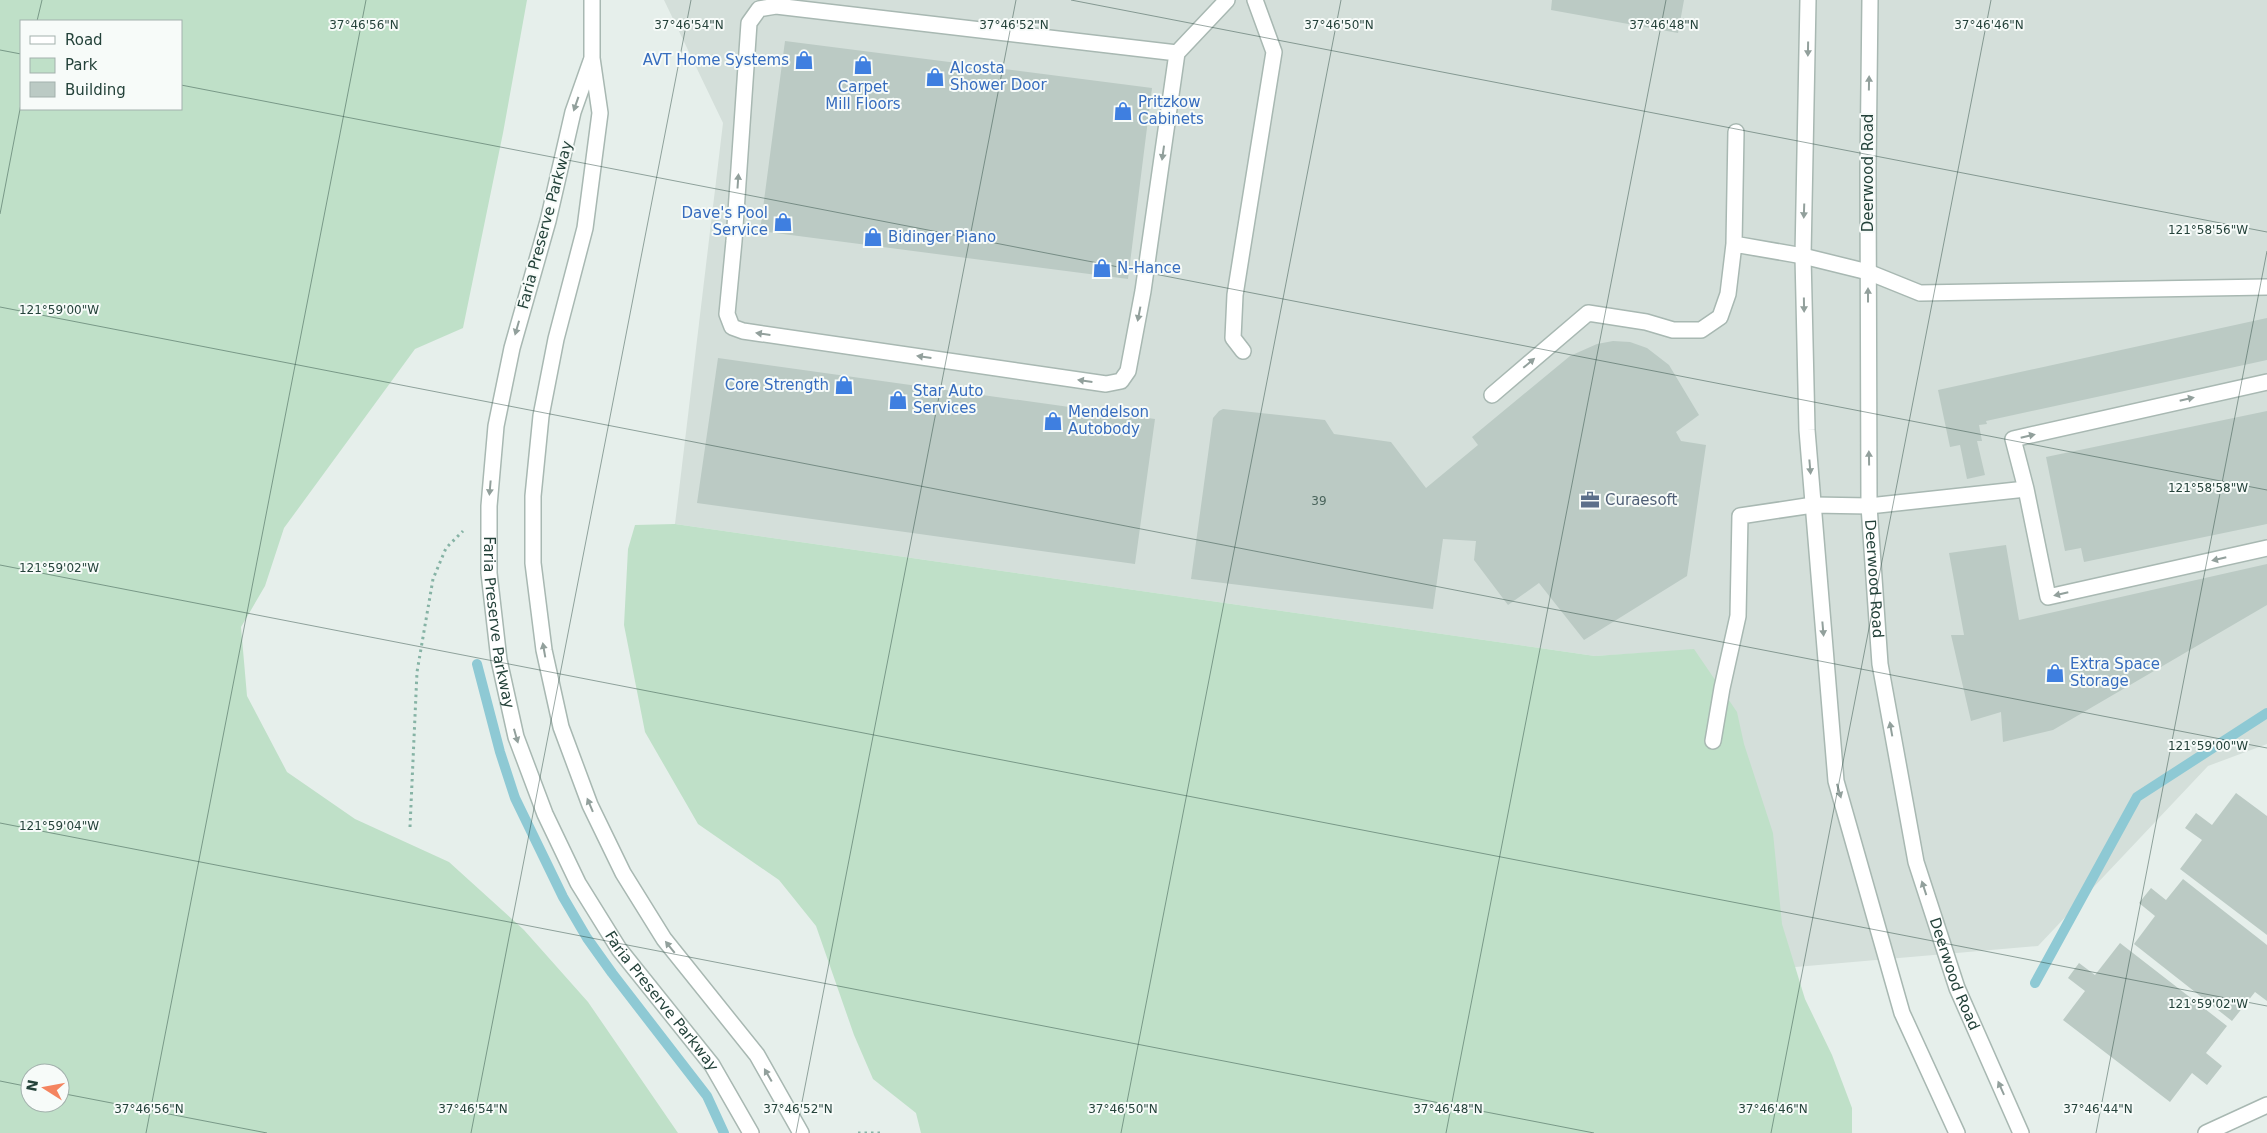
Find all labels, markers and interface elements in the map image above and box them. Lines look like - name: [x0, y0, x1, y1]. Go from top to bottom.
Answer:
- text: 37°46'56"N: [329, 18, 399, 32]
- text: 37°46'54"N: [654, 18, 724, 32]
- text: 37°46'52"N: [979, 18, 1049, 32]
- text: 37°46'50"N: [1304, 18, 1374, 32]
- text: 37°46'48"N: [1629, 18, 1699, 32]
- text: 37°46'46"N: [1954, 18, 2024, 32]
- legend: [20, 20, 182, 110]
- text: Road: [65, 31, 103, 49]
- one-way arrow: [1803, 41, 1811, 57]
- shop icon: AVT Home Systems: [793, 49, 815, 71]
- place label: AVT Home Systems: [643, 51, 789, 69]
- shop icon: Carpet Mill Floors: [852, 54, 874, 76]
- text: Park: [65, 56, 98, 74]
- place label: Alcosta Shower Door: [950, 59, 1048, 94]
- shop icon: Alcosta Shower Door: [924, 66, 946, 88]
- one-way arrow: [1865, 75, 1873, 91]
- place label: Carpet Mill Floors: [825, 78, 901, 113]
- text: Building: [65, 81, 126, 99]
- place label: Pritzkow Cabinets: [1138, 93, 1204, 128]
- one-way arrow: [572, 96, 579, 111]
- shop icon: Pritzkow Cabinets: [1112, 100, 1134, 122]
- street label: Deerwood Road: [1859, 114, 1877, 232]
- street label: Faria Preserve Parkway: [514, 139, 576, 311]
- one-way arrow: [1159, 146, 1167, 162]
- one-way arrow: [735, 172, 743, 188]
- one-way arrow: [1800, 203, 1808, 219]
- place label: Dave's Pool Service: [681, 204, 768, 239]
- shop icon: Dave's Pool Service: [772, 211, 794, 233]
- text: 121°58'56"W: [2168, 223, 2248, 237]
- shop icon: Bidinger Piano: [862, 226, 884, 248]
- place label: Bidinger Piano: [888, 228, 996, 246]
- shop icon: N-Hance: [1091, 257, 1113, 279]
- place label: N-Hance: [1117, 259, 1181, 277]
- one-way arrow: [1864, 287, 1872, 303]
- one-way arrow: [1800, 297, 1808, 313]
- text: 121°59'00"W: [19, 303, 99, 317]
- one-way arrow: [1135, 306, 1143, 322]
- one-way arrow: [513, 321, 521, 336]
- one-way arrow: [755, 329, 771, 337]
- one-way arrow: [916, 353, 932, 361]
- one-way arrow: [1522, 358, 1535, 369]
- shop icon: Core Strength: [833, 374, 855, 396]
- place label: Core Strength: [725, 376, 829, 394]
- one-way arrow: [1076, 377, 1092, 385]
- place label: Star Auto Services: [913, 382, 983, 417]
- shop icon: Star Auto Services: [887, 389, 909, 411]
- one-way arrow: [2179, 395, 2195, 403]
- place label: Mendelson Autobody: [1068, 403, 1149, 438]
- shop icon: Mendelson Autobody: [1042, 410, 1064, 432]
- one-way arrow: [2021, 432, 2036, 440]
- one-way arrow: [1865, 449, 1873, 465]
- one-way arrow: [1806, 460, 1814, 476]
- one-way arrow: [486, 481, 494, 497]
- text: 121°58'58"W: [2168, 481, 2248, 495]
- office icon: Curaesoft: [1579, 489, 1601, 511]
- place label: Curaesoft: [1605, 491, 1678, 509]
- house number: 39: [1311, 494, 1327, 508]
- street label: Deerwood Road: [1861, 519, 1887, 639]
- street label: Faria Preserve Parkway: [480, 536, 518, 710]
- one-way arrow: [2212, 555, 2227, 563]
- text: 121°59'02"W: [19, 561, 99, 575]
- one-way arrow: [2052, 591, 2068, 599]
- one-way arrow: [1820, 622, 1828, 638]
- one-way arrow: [540, 642, 548, 658]
- place label: Extra Space Storage: [2070, 655, 2160, 690]
- shop icon: Extra Space Storage: [2044, 662, 2066, 684]
- one-way arrow: [1886, 721, 1894, 737]
- one-way arrow: [513, 728, 521, 743]
- text: 121°59'00"W: [2168, 739, 2248, 753]
- one-way arrow: [1836, 783, 1844, 798]
- one-way arrow: [586, 798, 594, 812]
- text: 121°59'04"W: [19, 819, 99, 833]
- one-way arrow: [1920, 880, 1928, 895]
- street label: Deerwood Road: [1926, 915, 1984, 1033]
- street label: Faria Preserve Parkway: [601, 928, 723, 1074]
- one-way arrow: [664, 940, 675, 953]
- text: 121°59'02"W: [2168, 997, 2248, 1011]
- north arrow: [20, 1063, 70, 1113]
- one-way arrow: [764, 1069, 773, 1082]
- text: N: [23, 1078, 41, 1093]
- one-way arrow: [1996, 1081, 2004, 1095]
- text: 37°46'56"N: [114, 1102, 184, 1116]
- text: 37°46'54"N: [438, 1102, 508, 1116]
- text: 37°46'52"N: [763, 1102, 833, 1116]
- text: 37°46'50"N: [1088, 1102, 1158, 1116]
- text: 37°46'48"N: [1413, 1102, 1483, 1116]
- text: 37°46'46"N: [1738, 1102, 1808, 1116]
- text: 37°46'44"N: [2063, 1102, 2133, 1116]

